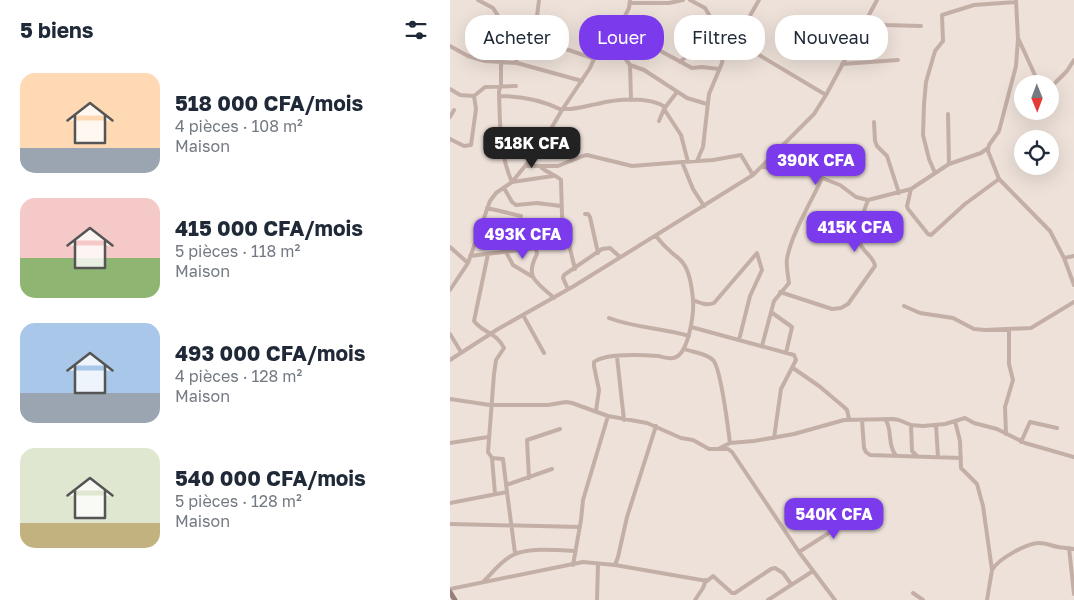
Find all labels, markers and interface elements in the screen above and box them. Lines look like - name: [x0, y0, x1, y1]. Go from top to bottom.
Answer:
- chip: Acheter: [465, 15, 569, 60]
- chip: Louer: [579, 15, 664, 60]
- chip: Filtres: [674, 15, 765, 60]
- chip: Nouveau: [775, 15, 888, 60]
- icon: filters: [402, 16, 430, 44]
- text: 5 biens: [20, 17, 94, 43]
- north arrow: [1014, 75, 1059, 120]
- map controls: [1014, 75, 1059, 175]
- text: 518 000 CFA/mois: [175, 90, 363, 116]
- icon: home: [60, 93, 120, 153]
- text: 4 pièces · 108 m²: [175, 116, 303, 136]
- pin: 518K CFA: [480, 126, 584, 169]
- button: locate: [1014, 130, 1059, 175]
- text: 518K CFA: [494, 133, 570, 153]
- text: Maison: [175, 136, 230, 156]
- pin: 390K CFA: [764, 144, 868, 186]
- text: 390K CFA: [777, 150, 855, 170]
- pin: 415K CFA: [803, 210, 907, 253]
- text: 415 000 CFA/mois: [175, 215, 363, 241]
- text: 415K CFA: [817, 217, 893, 237]
- icon: home: [60, 218, 120, 278]
- pin: 493K CFA: [471, 218, 575, 260]
- text: 493K CFA: [485, 224, 561, 244]
- text: 5 pièces · 118 m²: [175, 241, 300, 261]
- text: Maison: [175, 261, 230, 281]
- text: 493 000 CFA/mois: [175, 340, 366, 366]
- icon: home: [60, 343, 120, 403]
- text: 4 pièces · 128 m²: [175, 366, 302, 386]
- text: Maison: [175, 386, 230, 406]
- text: 540 000 CFA/mois: [175, 465, 366, 491]
- icon: home: [60, 468, 120, 528]
- text: 5 pièces · 128 m²: [175, 491, 302, 511]
- pin: 540K CFA: [782, 498, 886, 540]
- text: 540K CFA: [795, 504, 873, 524]
- text: Maison: [175, 511, 230, 531]

